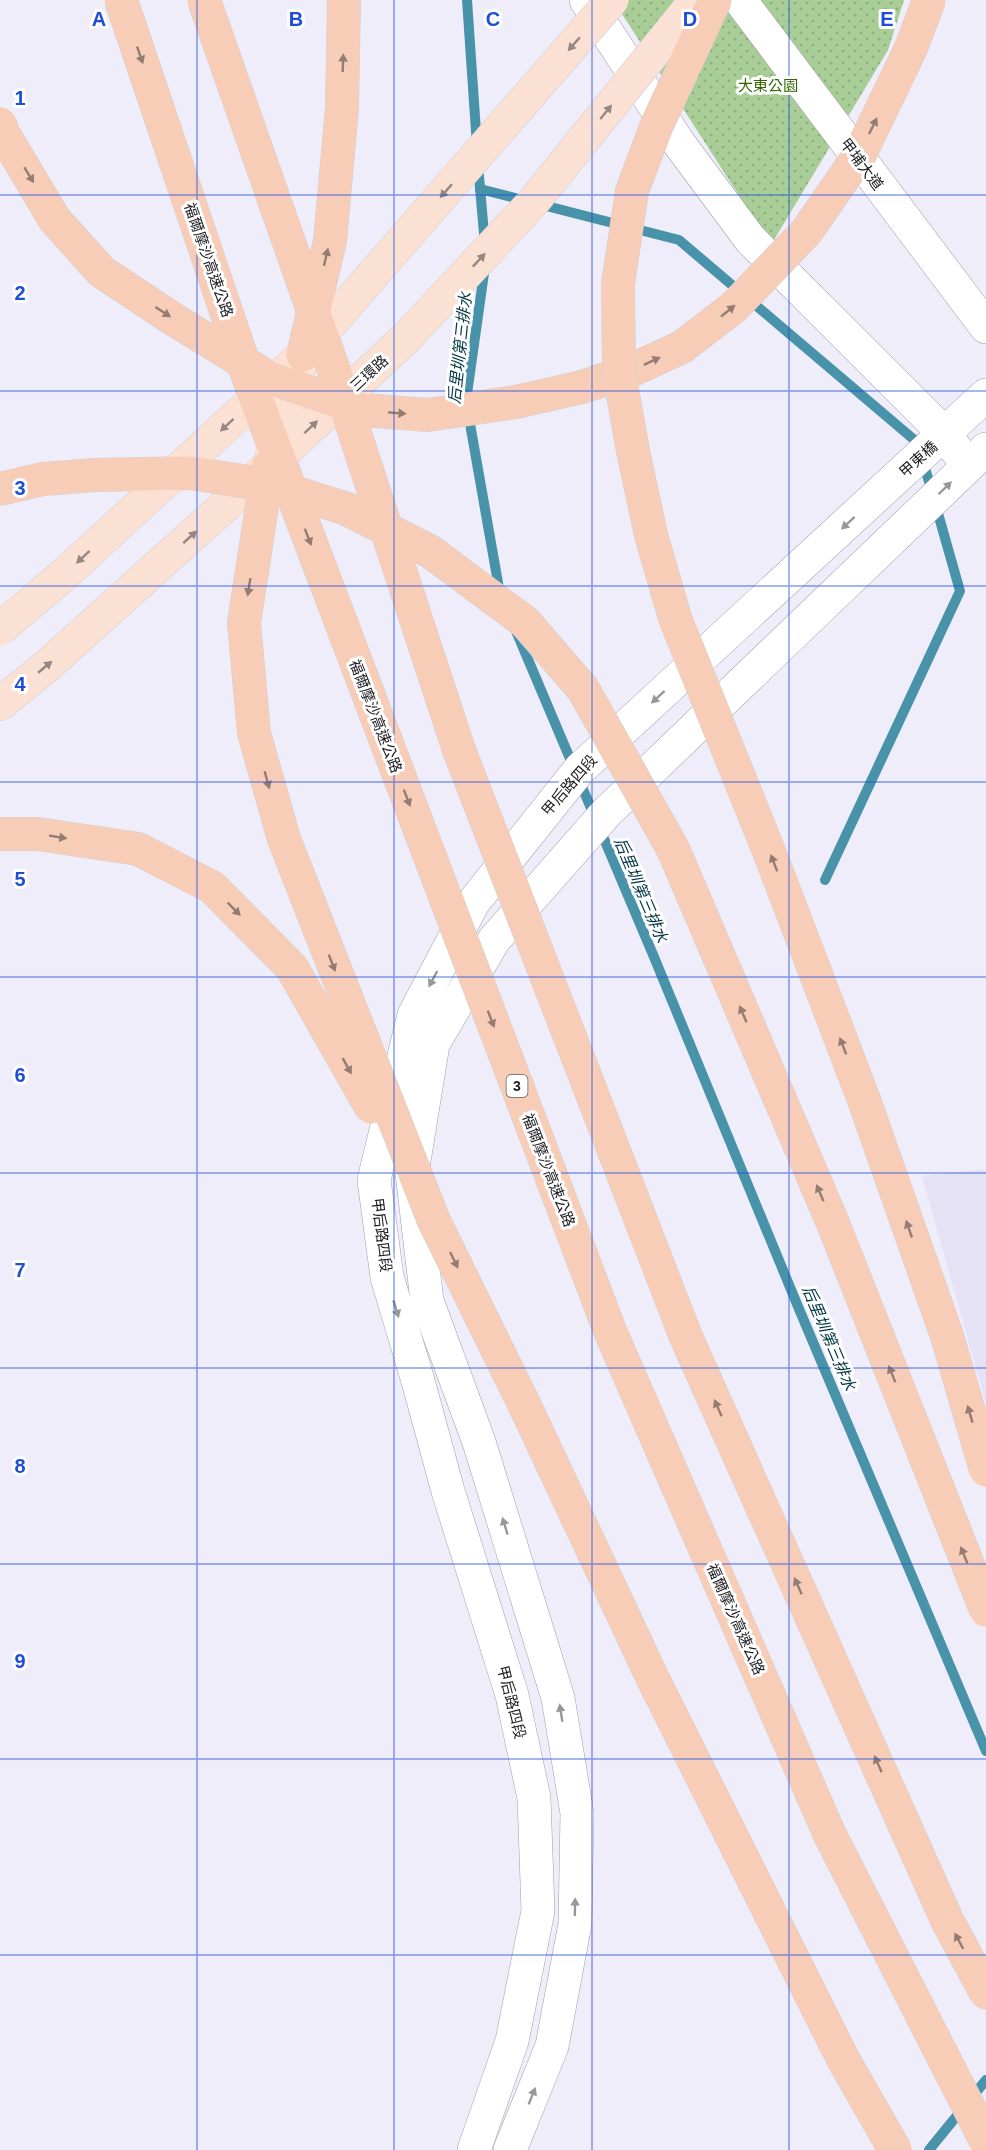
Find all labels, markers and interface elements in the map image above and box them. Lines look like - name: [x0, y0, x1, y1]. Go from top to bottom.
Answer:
- text: A: [92, 8, 106, 30]
- text: B: [289, 8, 303, 30]
- text: C: [486, 8, 500, 30]
- text: D: [683, 8, 697, 30]
- text: E: [880, 8, 894, 30]
- one-way arrow: [568, 36, 581, 51]
- one-way arrow: [136, 46, 145, 64]
- one-way arrow: [338, 53, 348, 72]
- park label: 大東公園: [738, 77, 798, 94]
- text: 1: [14, 87, 26, 109]
- one-way arrow: [599, 104, 612, 120]
- one-way arrow: [869, 117, 878, 134]
- street label: 甲埔大道: [837, 135, 887, 193]
- one-way arrow: [23, 167, 34, 183]
- one-way arrow: [439, 183, 452, 199]
- street label: 福爾摩沙高速公路: [181, 200, 237, 320]
- one-way arrow: [322, 247, 331, 266]
- one-way arrow: [472, 253, 485, 268]
- text: 2: [14, 282, 26, 304]
- water label: 后里圳第三排水: [446, 290, 474, 405]
- one-way arrow: [720, 305, 736, 318]
- one-way arrow: [154, 307, 171, 318]
- street label: 三環路: [347, 351, 391, 395]
- one-way arrow: [644, 357, 661, 366]
- one-way arrow: [387, 408, 406, 417]
- one-way arrow: [219, 418, 234, 432]
- one-way arrow: [304, 421, 318, 435]
- street label: 甲東橋: [896, 438, 940, 480]
- text: 3: [14, 477, 26, 499]
- one-way arrow: [938, 482, 952, 496]
- one-way arrow: [840, 516, 855, 530]
- one-way arrow: [304, 528, 313, 546]
- one-way arrow: [183, 530, 198, 544]
- one-way arrow: [76, 550, 91, 563]
- one-way arrow: [245, 578, 254, 597]
- street label: 福爾摩沙高速公路: [347, 657, 405, 775]
- one-way arrow: [37, 661, 52, 674]
- text: 4: [14, 673, 26, 695]
- one-way arrow: [650, 690, 665, 704]
- street label: 甲后路四段: [538, 751, 600, 819]
- one-way arrow: [263, 771, 272, 789]
- one-way arrow: [403, 789, 412, 807]
- one-way arrow: [49, 833, 68, 842]
- water label: 后里圳第三排水: [611, 835, 671, 946]
- one-way arrow: [769, 854, 778, 872]
- text: 5: [14, 868, 26, 890]
- one-way arrow: [227, 901, 241, 915]
- one-way arrow: [328, 954, 337, 972]
- one-way arrow: [428, 971, 438, 988]
- one-way arrow: [738, 1004, 748, 1022]
- one-way arrow: [487, 1010, 497, 1028]
- one-way arrow: [838, 1036, 848, 1054]
- one-way arrow: [342, 1057, 352, 1074]
- text: 6: [14, 1064, 26, 1086]
- road number: 3: [506, 1075, 528, 1097]
- street label: 福爾摩沙高速公路: [520, 1111, 578, 1229]
- one-way arrow: [815, 1184, 824, 1202]
- street label: 甲后路四段: [369, 1197, 395, 1273]
- one-way arrow: [903, 1220, 913, 1238]
- one-way arrow: [449, 1252, 458, 1269]
- text: 7: [14, 1259, 26, 1281]
- water label: 后里圳第三排水: [799, 1283, 859, 1394]
- one-way arrow: [392, 1300, 401, 1318]
- one-way arrow: [887, 1365, 897, 1383]
- one-way arrow: [713, 1399, 723, 1417]
- one-way arrow: [965, 1405, 974, 1423]
- text: 8: [14, 1455, 26, 1477]
- one-way arrow: [500, 1517, 509, 1535]
- one-way arrow: [959, 1546, 969, 1564]
- street label: 福爾摩沙高速公路: [704, 1561, 768, 1677]
- one-way arrow: [793, 1577, 803, 1595]
- text: 9: [14, 1650, 26, 1672]
- street label: 甲后路四段: [495, 1664, 529, 1740]
- one-way arrow: [556, 1703, 565, 1722]
- one-way arrow: [872, 1755, 882, 1773]
- one-way arrow: [570, 1897, 580, 1916]
- one-way arrow: [954, 1933, 964, 1950]
- one-way arrow: [528, 2087, 537, 2105]

